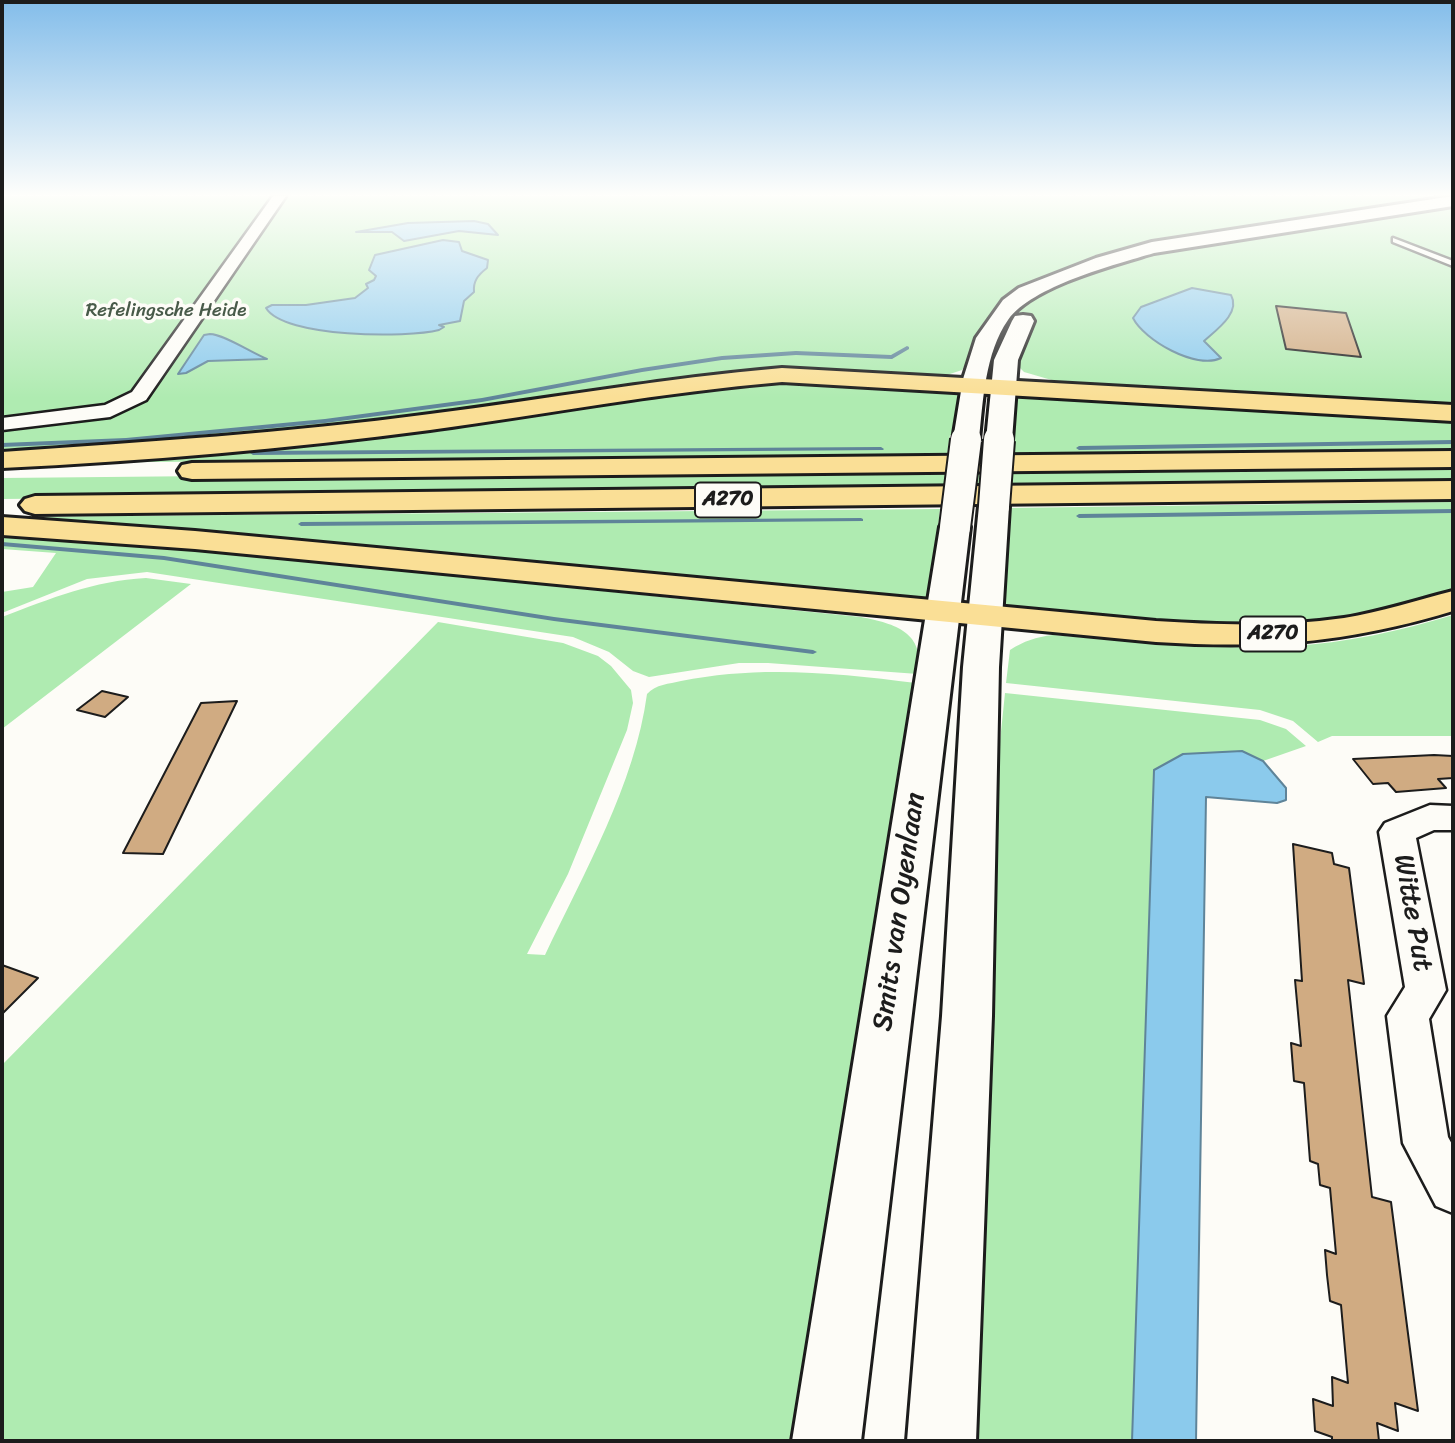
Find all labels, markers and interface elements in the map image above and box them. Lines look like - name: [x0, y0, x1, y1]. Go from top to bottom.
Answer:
- park label: Refelingsche Heide: [86, 300, 246, 322]
- road number: A270: [695, 482, 761, 518]
- road number: A270: [1240, 616, 1306, 652]
- street label: Smits van Oyenlaan: [867, 791, 933, 1033]
- street label: Witte Put: [1385, 852, 1439, 974]

